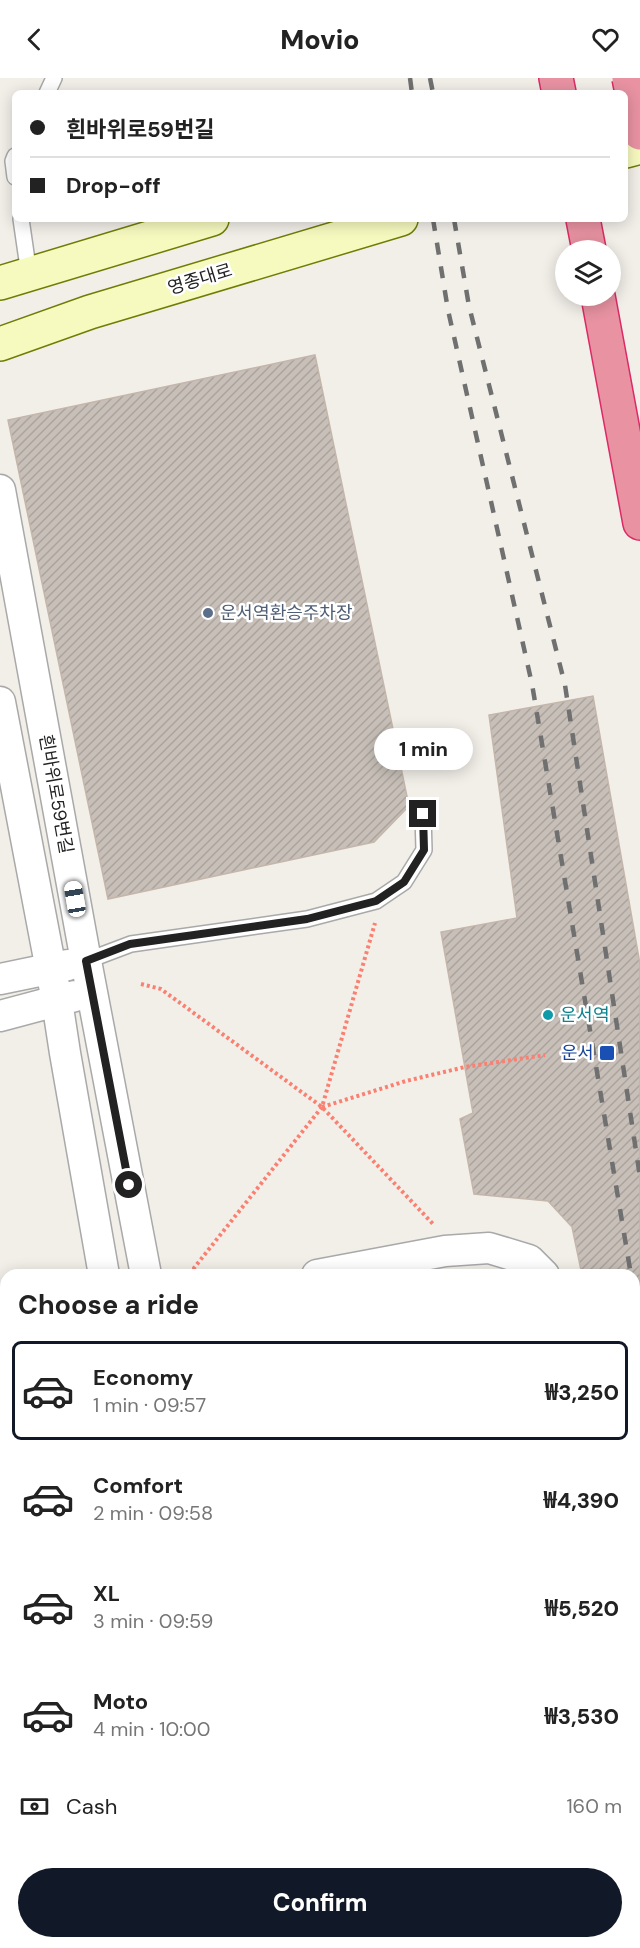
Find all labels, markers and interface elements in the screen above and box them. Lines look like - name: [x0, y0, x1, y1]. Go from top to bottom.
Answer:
- text: Movio: [280, 22, 360, 57]
- icon: back: [18, 23, 51, 56]
- icon: heart: [589, 23, 622, 56]
- text: 흰바위로59번길: [66, 115, 215, 144]
- text: Drop-off: [66, 171, 161, 200]
- map controls: [555, 240, 621, 306]
- button: layers: [555, 240, 621, 306]
- street label: 영종대로: [165, 258, 235, 300]
- place label: 운서역환승주차장: [220, 601, 352, 625]
- marker: 운서역환승주차장: [201, 606, 215, 620]
- callout: 1 min: [374, 727, 472, 769]
- street label: 흰바위로59번길: [34, 732, 78, 856]
- text: 1 min: [399, 736, 448, 762]
- route end: [409, 800, 436, 827]
- car: [63, 880, 87, 918]
- place label: 운서역: [560, 1003, 610, 1027]
- marker: 운서역: [541, 1008, 555, 1022]
- place label: 운서: [561, 1041, 594, 1065]
- marker: 운서: [598, 1044, 616, 1062]
- route start: [115, 1171, 142, 1198]
- text: Choose a ride: [18, 1287, 199, 1322]
- text: Economy: [93, 1363, 193, 1392]
- icon: car: [21, 1364, 75, 1418]
- text: ₩3,250: [545, 1378, 619, 1407]
- text: 1 min · 09:57: [93, 1392, 206, 1418]
- text: Comfort: [93, 1471, 183, 1500]
- icon: car: [21, 1472, 75, 1526]
- text: ₩4,390: [544, 1486, 619, 1515]
- text: 2 min · 09:58: [93, 1500, 213, 1526]
- text: XL: [93, 1579, 120, 1608]
- icon: car: [21, 1580, 75, 1634]
- text: ₩5,520: [545, 1594, 619, 1623]
- text: 3 min · 09:59: [93, 1608, 213, 1634]
- text: Moto: [93, 1687, 148, 1716]
- icon: car: [21, 1688, 75, 1742]
- text: ₩3,530: [544, 1702, 619, 1731]
- text: 4 min · 10:00: [93, 1716, 210, 1742]
- icon: cash: [18, 1790, 51, 1823]
- text: Cash: [66, 1792, 117, 1821]
- text: 160 m: [566, 1793, 622, 1819]
- button: Confirm: [18, 1868, 622, 1937]

